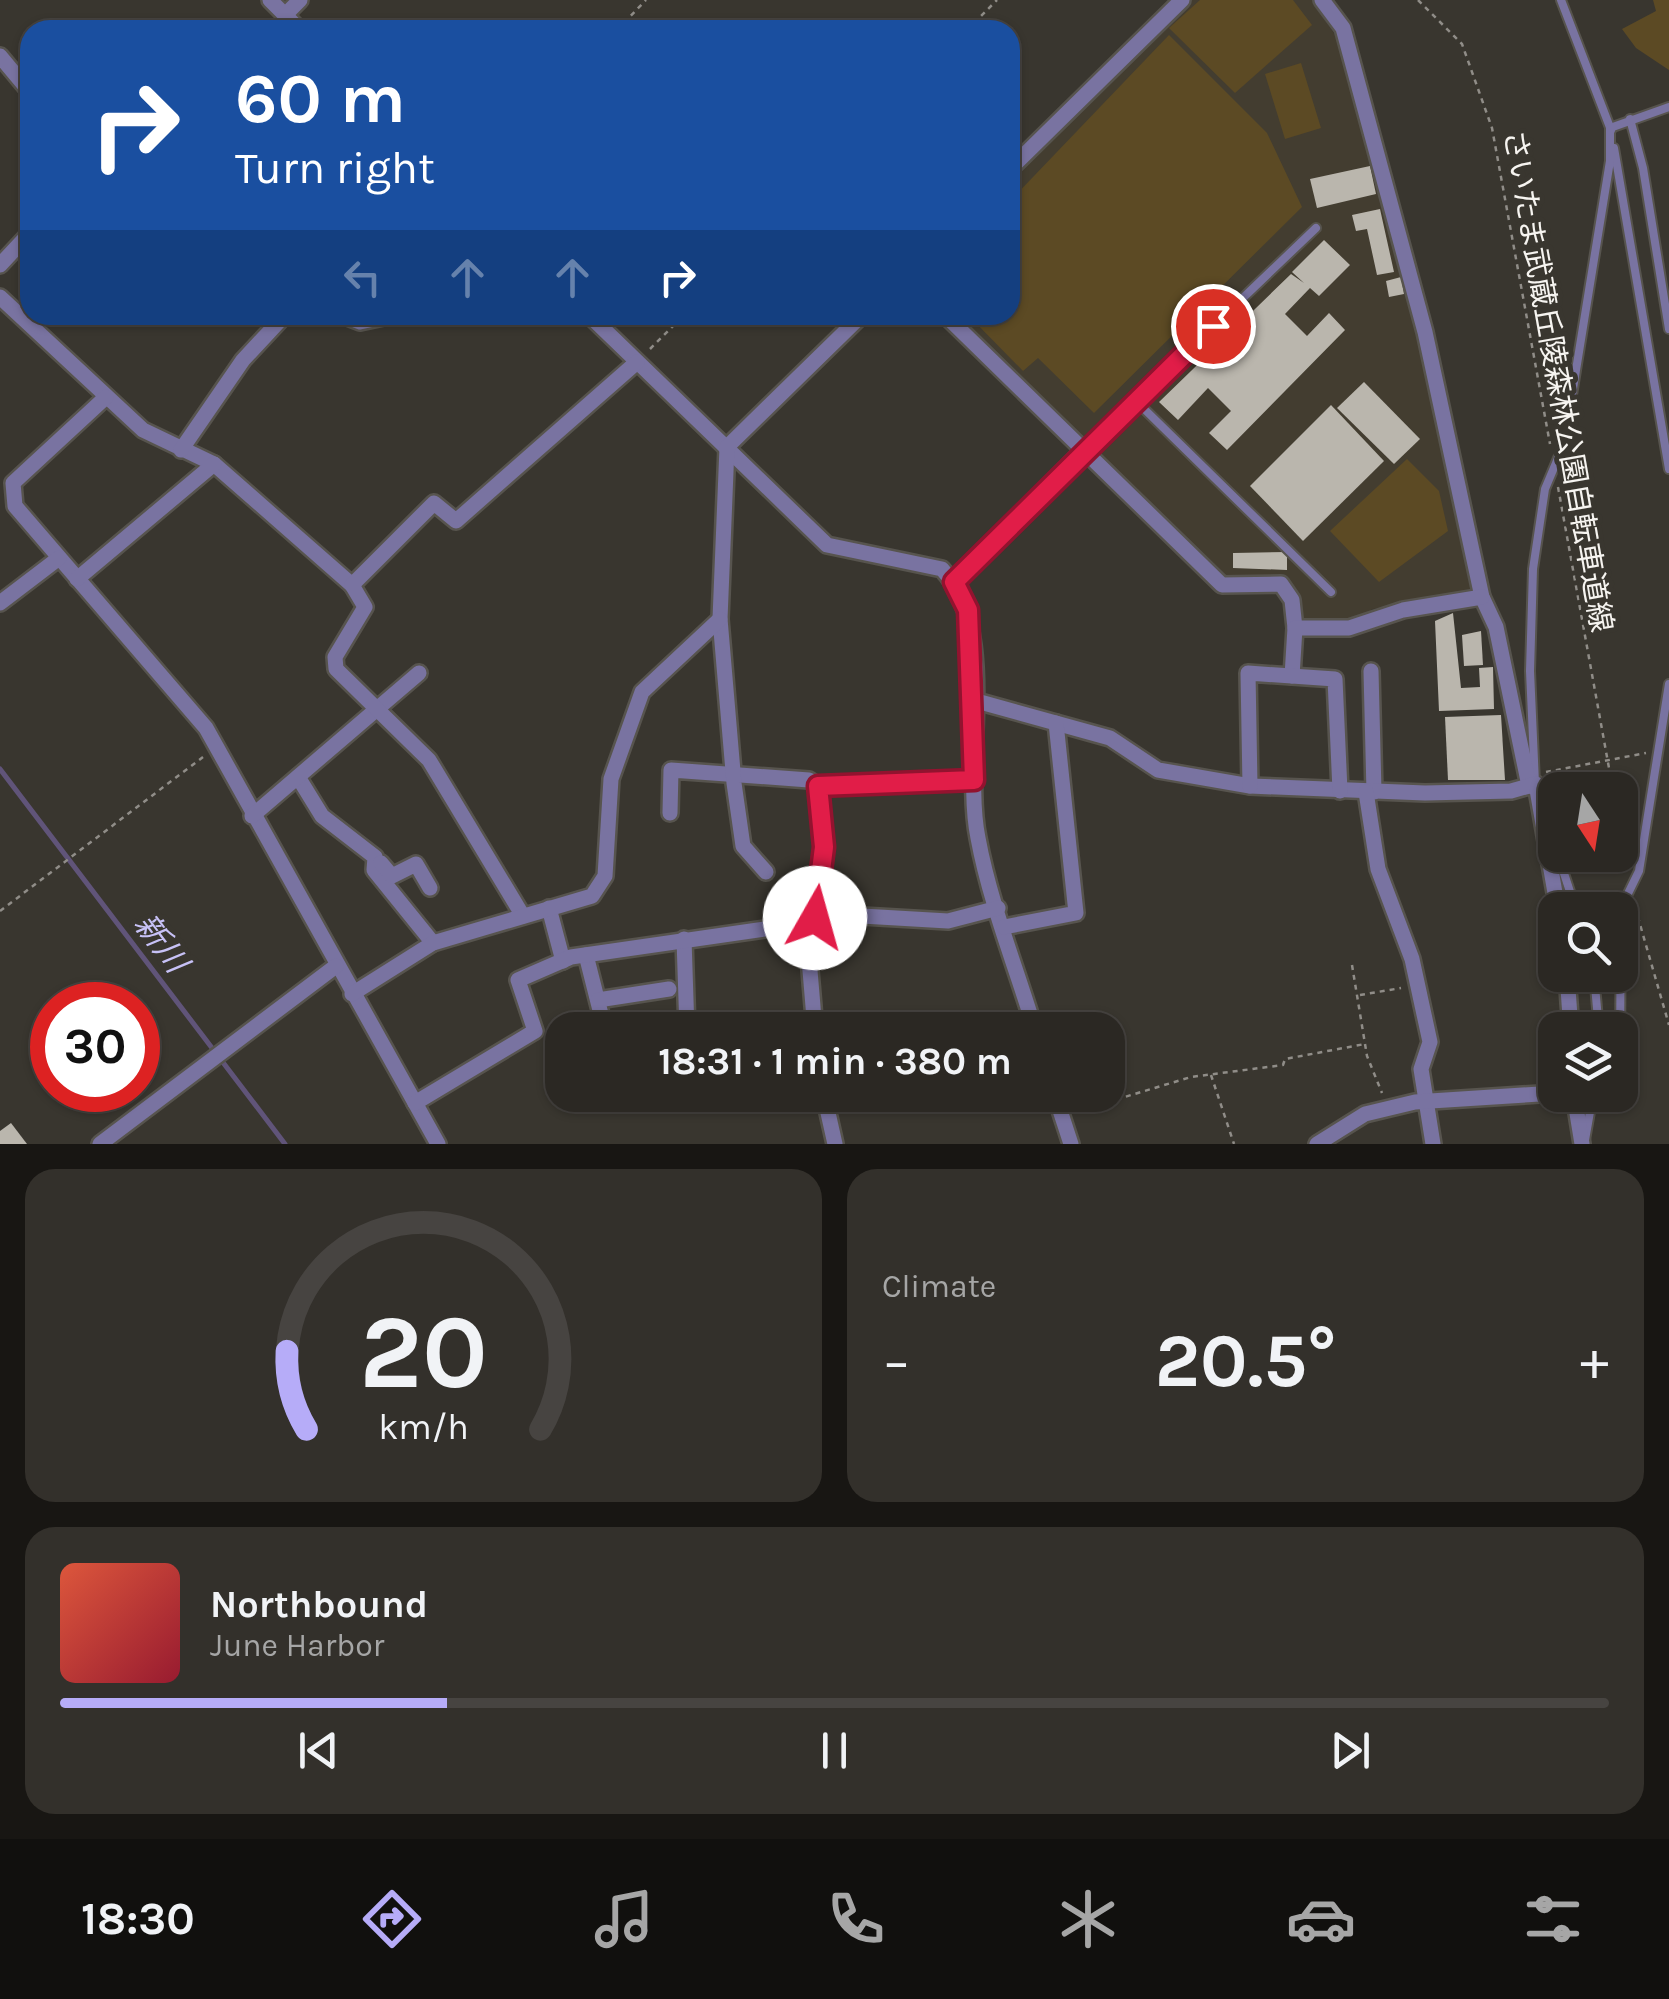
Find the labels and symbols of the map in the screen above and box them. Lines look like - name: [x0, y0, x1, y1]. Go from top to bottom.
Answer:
- street label: さいたま武蔵丘陵森林公園自転車道線: [1496, 127, 1620, 635]
- pin: [1171, 284, 1256, 369]
- north arrow: [1538, 772, 1638, 872]
- position arrow: [763, 866, 867, 970]
- water label: 新川: [127, 906, 197, 982]
- speed limit sign: 30: [30, 982, 160, 1112]

